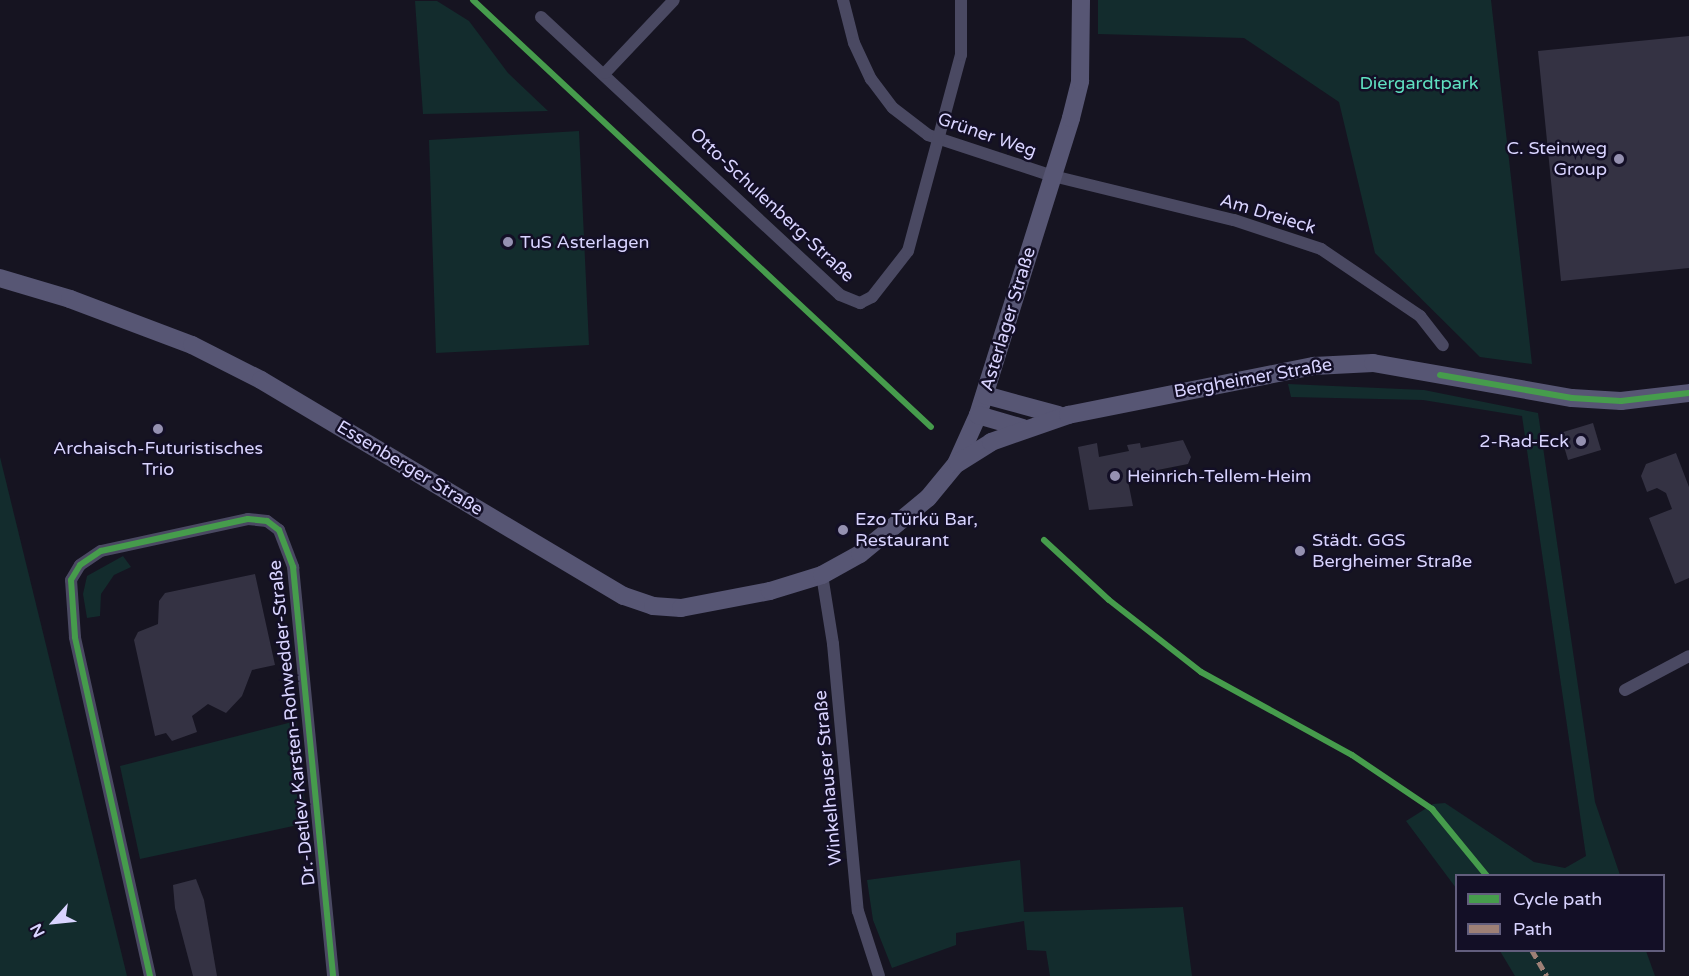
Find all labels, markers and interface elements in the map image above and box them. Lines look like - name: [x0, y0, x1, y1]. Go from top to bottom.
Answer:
- park label: Diergardtpark: [1359, 72, 1479, 94]
- street label: Grüner Weg: [935, 108, 1039, 162]
- street label: Otto-Schulenberg-Straße: [685, 123, 859, 287]
- place label: C. Steinweg Group: [1507, 138, 1607, 180]
- marker: C. Steinweg Group: [1612, 152, 1626, 166]
- street label: Am Dreieck: [1218, 189, 1318, 239]
- place label: TuS Asterlagen: [520, 231, 649, 253]
- marker: TuS Asterlagen: [501, 235, 515, 249]
- street label: Asterlager Straße: [976, 244, 1040, 394]
- street label: Bergheimer Straße: [1172, 353, 1334, 403]
- street label: Essenberger Straße: [333, 416, 487, 520]
- marker: Archaisch-Futuristisches Trio: [151, 422, 165, 436]
- place label: 2-Rad-Eck: [1479, 430, 1569, 452]
- marker: 2-Rad-Eck: [1574, 434, 1588, 448]
- place label: Archaisch-Futuristisches Trio: [53, 438, 263, 480]
- place label: Heinrich-Tellem-Heim: [1127, 465, 1312, 487]
- marker: Heinrich-Tellem-Heim: [1108, 469, 1122, 483]
- place label: Ezo Türkü Bar, Restaurant: [855, 509, 978, 552]
- marker: Ezo Türkü Bar, Restaurant: [836, 523, 850, 537]
- place label: Städt. GGS Bergheimer Straße: [1312, 530, 1472, 572]
- marker: Städt. GGS Bergheimer Straße: [1293, 544, 1307, 558]
- street label: Dr.-Detlev-Karsten-Rohwedder-Straße: [264, 559, 320, 887]
- street label: Winkelhauser Straße: [810, 689, 846, 867]
- legend: [1455, 874, 1665, 952]
- text: Cycle path: [1513, 888, 1602, 910]
- north arrow: [24, 892, 84, 952]
- text: Path: [1513, 918, 1552, 940]
- text: N: [26, 920, 50, 940]

